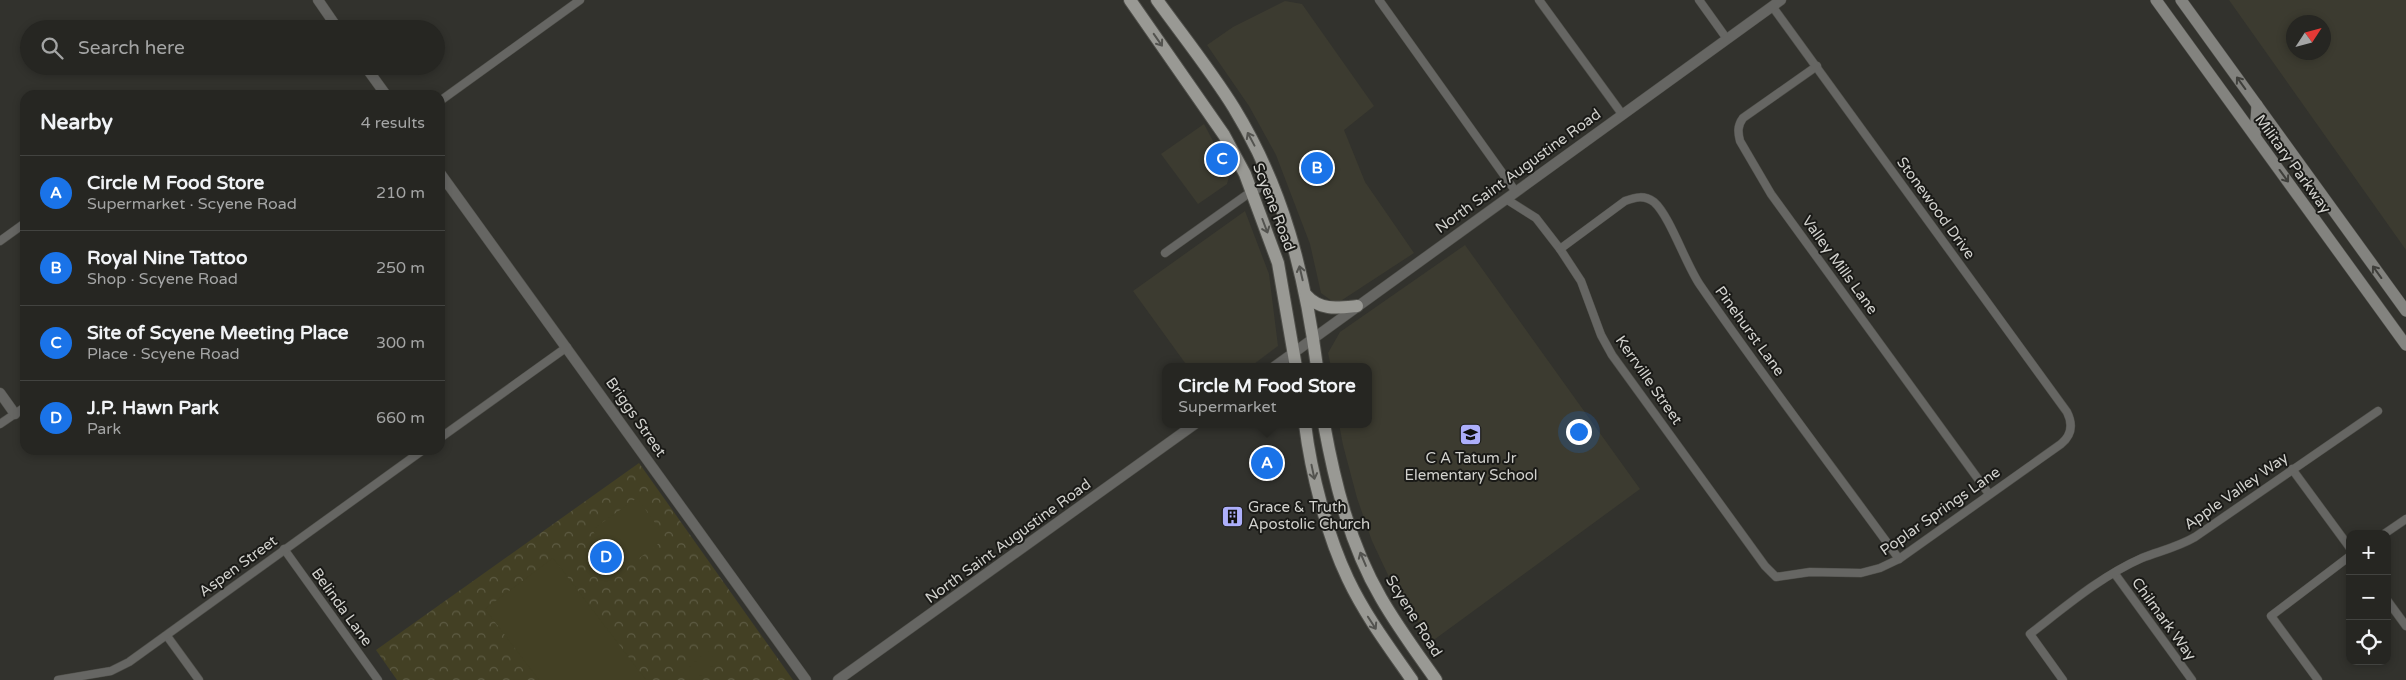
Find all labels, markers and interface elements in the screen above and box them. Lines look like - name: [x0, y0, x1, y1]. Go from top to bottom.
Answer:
- north arrow: [2286, 15, 2331, 60]
- search box: [20, 20, 445, 75]
- one-way arrow: [1153, 33, 1163, 47]
- icon: search: [38, 34, 66, 62]
- text: Search here: [78, 37, 185, 59]
- one-way arrow: [2236, 76, 2246, 90]
- street label: North Saint Augustine Road: [1432, 105, 1604, 237]
- text: Nearby: [40, 110, 113, 135]
- street label: Military Parkway: [2251, 111, 2335, 217]
- text: 4 results: [361, 113, 425, 133]
- one-way arrow: [1246, 132, 1256, 146]
- pin: C: [1206, 140, 1238, 178]
- pin: B: [1301, 149, 1333, 187]
- street label: Stonewood Drive: [1893, 154, 1979, 262]
- street label: Scyene Road: [1249, 160, 1299, 254]
- one-way arrow: [2279, 169, 2289, 183]
- text: Circle M Food Store: [87, 172, 264, 194]
- text: A: [50, 183, 62, 203]
- text: 210 m: [376, 183, 425, 203]
- text: Supermarket · Scyene Road: [87, 194, 297, 214]
- street label: Valley Mills Lane: [1798, 212, 1882, 318]
- one-way arrow: [1261, 217, 1270, 233]
- text: Royal Nine Tattoo: [87, 247, 247, 269]
- text: B: [50, 258, 62, 278]
- text: 250 m: [376, 258, 425, 278]
- one-way arrow: [1296, 265, 1306, 281]
- one-way arrow: [2372, 265, 2382, 279]
- text: Shop · Scyene Road: [87, 269, 238, 289]
- street label: Pinehurst Lane: [1711, 283, 1789, 379]
- text: Site of Scyene Meeting Place: [87, 322, 349, 344]
- street label: Kerrville Street: [1612, 332, 1686, 428]
- text: C: [50, 333, 62, 353]
- text: 300 m: [376, 333, 425, 353]
- text: Place · Scyene Road: [87, 344, 240, 364]
- popup: [1162, 363, 1372, 428]
- street label: Briggs Street: [602, 374, 670, 460]
- text: Circle M Food Store: [1178, 375, 1356, 397]
- text: J.P. Hawn Park: [87, 397, 219, 419]
- text: Supermarket: [1178, 397, 1277, 417]
- text: D: [50, 408, 62, 428]
- text: 660 m: [376, 408, 425, 428]
- text: Park: [87, 419, 121, 439]
- your location: [1566, 419, 1592, 445]
- school or university icon: C A Tatum Jr Elementary School: [1459, 423, 1483, 447]
- pin: A: [1251, 444, 1283, 482]
- street label: Apple Valley Way: [2180, 448, 2292, 534]
- place label: C A Tatum Jr Elementary School: [1404, 449, 1538, 484]
- street label: Poplar Springs Lane: [1876, 463, 2004, 559]
- one-way arrow: [1309, 464, 1319, 480]
- street label: North Saint Augustine Road: [922, 475, 1094, 607]
- place label: Grace & Truth Apostolic Church: [1248, 498, 1370, 533]
- building icon: Grace & Truth Apostolic Church: [1220, 504, 1244, 528]
- map controls: [2346, 530, 2391, 665]
- button: +: [2346, 530, 2391, 575]
- street label: Aspen Street: [195, 531, 281, 600]
- pin: D: [590, 538, 622, 576]
- one-way arrow: [1357, 552, 1367, 567]
- street label: Belinda Lane: [308, 565, 376, 649]
- street label: Scyene Road: [1382, 572, 1446, 660]
- street label: Chilmark Way: [2128, 574, 2200, 664]
- button: −: [2346, 575, 2391, 620]
- one-way arrow: [1368, 615, 1378, 629]
- button: locate: [2346, 620, 2391, 665]

